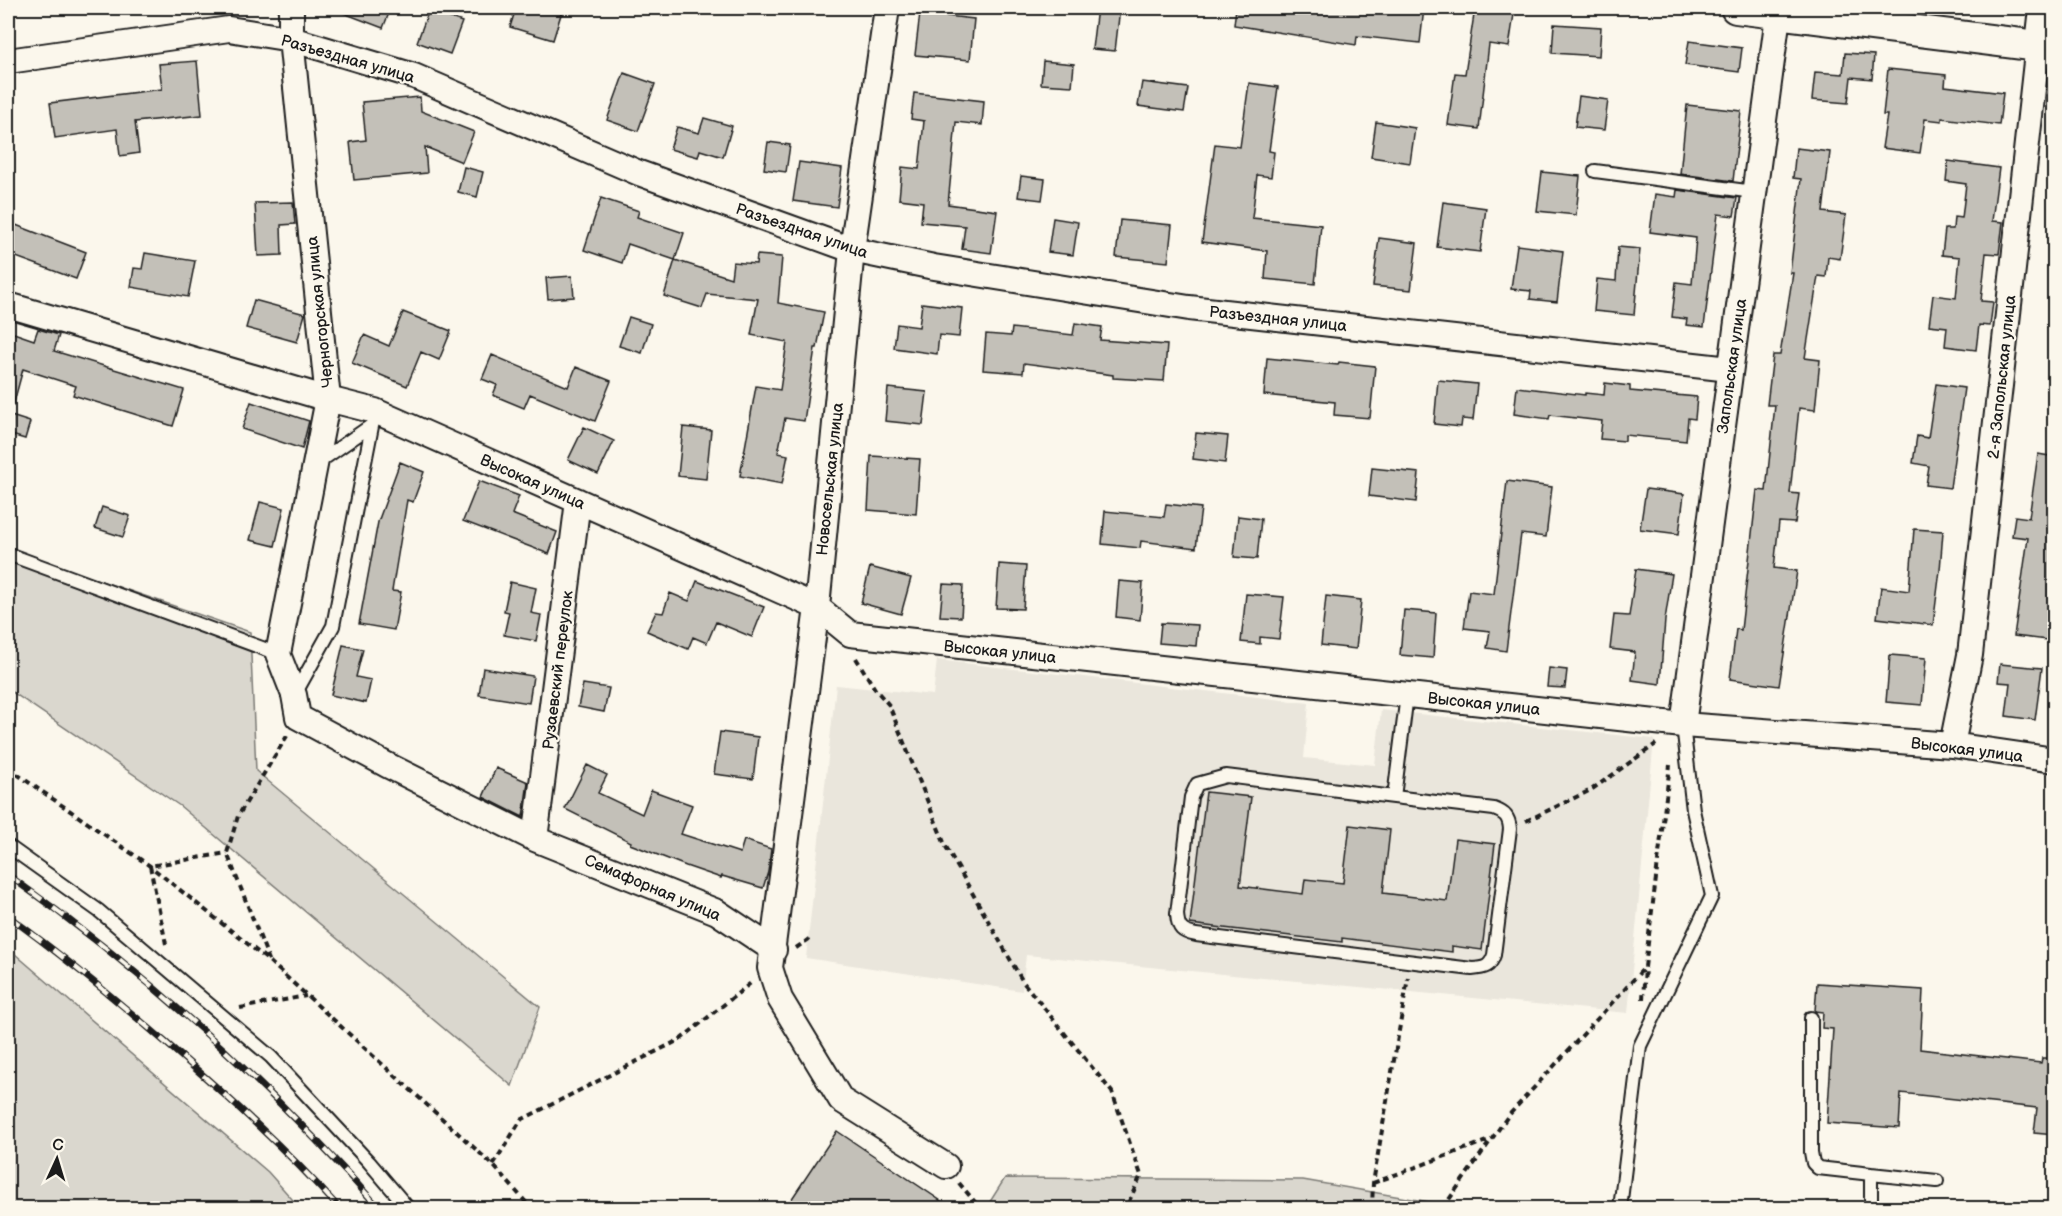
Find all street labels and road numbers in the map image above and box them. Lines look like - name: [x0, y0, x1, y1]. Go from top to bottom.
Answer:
- street label: Разъездная улица: [278, 31, 417, 88]
- street label: Разъездная улица: [733, 200, 871, 263]
- street label: Черногорская улица: [303, 235, 338, 389]
- street label: 2-я Запольская улица: [1984, 294, 2021, 460]
- street label: Запольская улица: [1714, 297, 1751, 435]
- street label: Разъездная улица: [1208, 303, 1348, 336]
- street label: Новосельская улица: [813, 401, 848, 557]
- street label: Высокая улица: [477, 451, 588, 514]
- street label: Рузаевский переулок: [539, 589, 578, 751]
- street label: Высокая улица: [943, 637, 1058, 668]
- street label: Высокая улица: [1427, 689, 1542, 720]
- street label: Высокая улица: [1910, 734, 2025, 767]
- street label: Семафорная улица: [581, 851, 724, 926]

